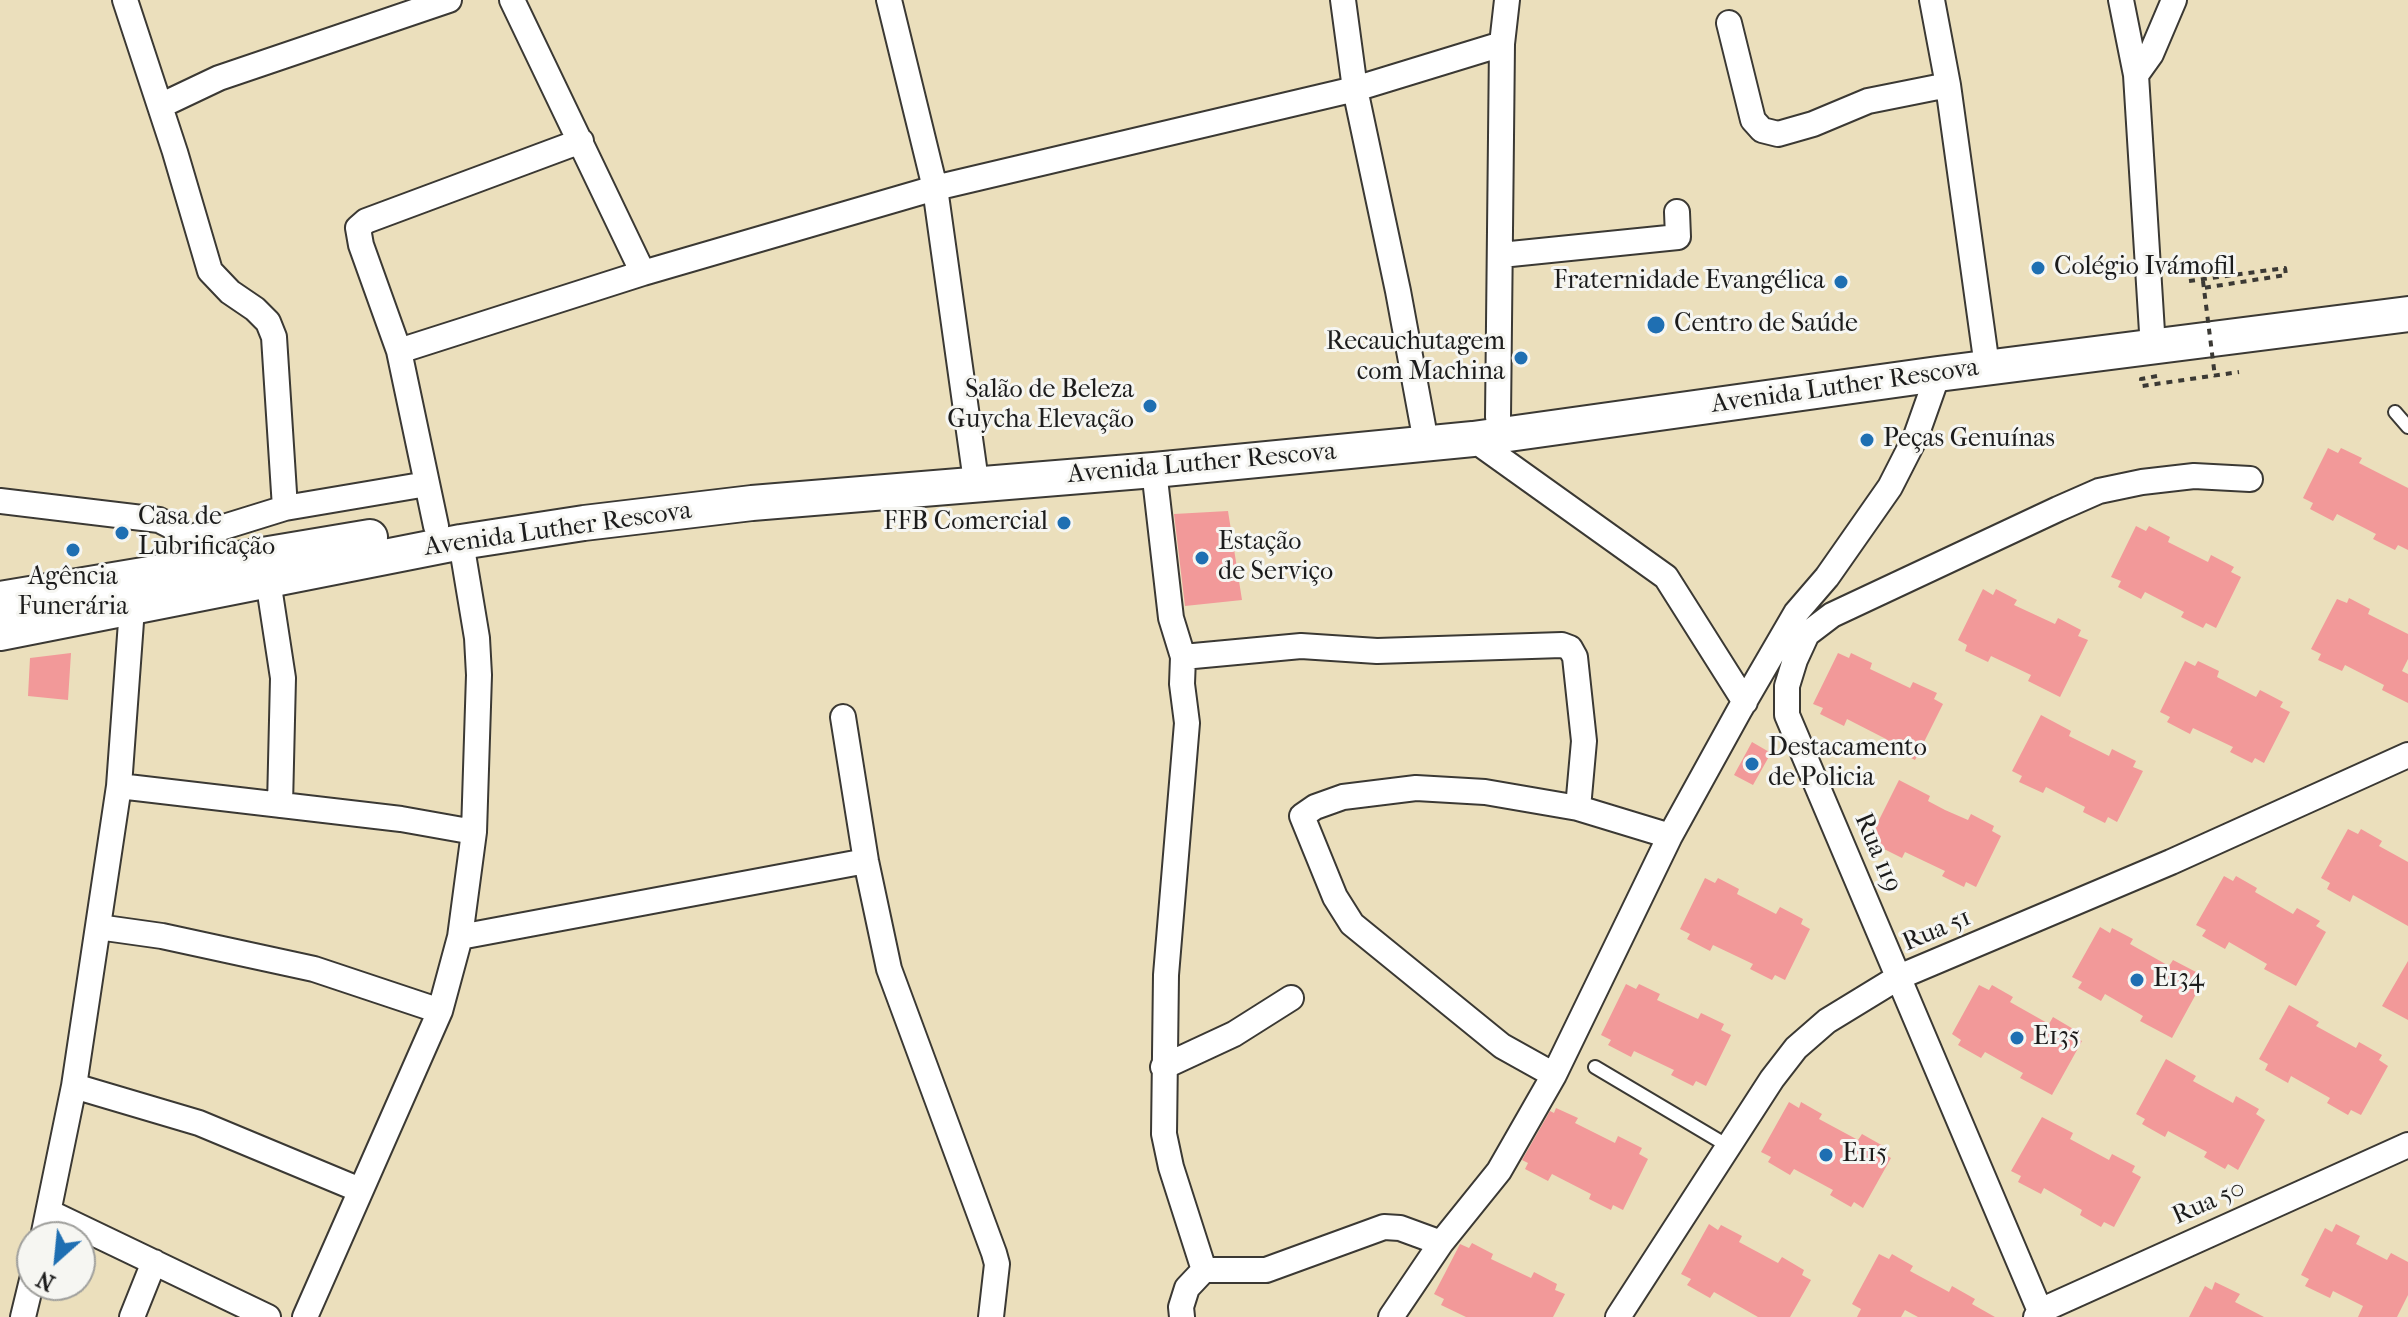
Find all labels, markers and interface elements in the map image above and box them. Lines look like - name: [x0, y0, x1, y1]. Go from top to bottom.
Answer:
- place label: Colégio Ivámofil: [2054, 252, 2235, 284]
- marker: Colégio Ivámofil: [2029, 259, 2047, 277]
- place label: Fraternidade Evangélica: [1553, 266, 1825, 298]
- marker: Fraternidade Evangélica: [1832, 273, 1850, 291]
- place label: Centro de Saúde: [1674, 309, 1858, 341]
- marker: Centro de Saúde: [1645, 314, 1667, 336]
- place label: Recauchutagem com Machina: [1326, 327, 1505, 388]
- marker: Recauchutagem com Machina: [1512, 349, 1530, 367]
- street label: Avenida Luther Rescova: [1709, 353, 1981, 421]
- place label: Salão de Beleza Guycha Elevação: [947, 375, 1134, 436]
- marker: Salão de Beleza Guycha Elevação: [1141, 397, 1159, 415]
- place label: Peças Genuínas: [1883, 424, 2055, 456]
- marker: Peças Genuínas: [1858, 431, 1876, 449]
- street label: Avenida Luther Rescova: [1066, 437, 1338, 491]
- street label: Avenida Luther Rescova: [422, 496, 694, 564]
- place label: Casa de Lubrificação: [138, 502, 275, 564]
- place label: FFB Comercial: [883, 507, 1048, 539]
- marker: FFB Comercial: [1055, 514, 1073, 532]
- marker: Casa de Lubrificação: [113, 524, 131, 542]
- place label: Estação de Serviço: [1218, 527, 1333, 588]
- marker: Agência Funerária: [64, 541, 82, 559]
- marker: Estação de Serviço: [1193, 549, 1211, 567]
- place label: Agência Funerária: [18, 562, 128, 624]
- place label: Destacamento de Policia: [1768, 733, 1927, 794]
- marker: Destacamento de Policia: [1743, 755, 1761, 773]
- street label: Rua 119: [1846, 809, 1908, 897]
- street label: Rua 51: [1898, 903, 1976, 959]
- place label: E134: [2153, 964, 2204, 996]
- marker: E134: [2128, 971, 2146, 989]
- place label: E135: [2033, 1022, 2080, 1054]
- marker: E135: [2008, 1029, 2026, 1047]
- place label: E115: [1842, 1139, 1888, 1171]
- marker: E115: [1817, 1146, 1835, 1164]
- street label: Rua 50: [2168, 1173, 2250, 1233]
- north arrow: [16, 1221, 96, 1301]
- text: N: [33, 1265, 59, 1296]

